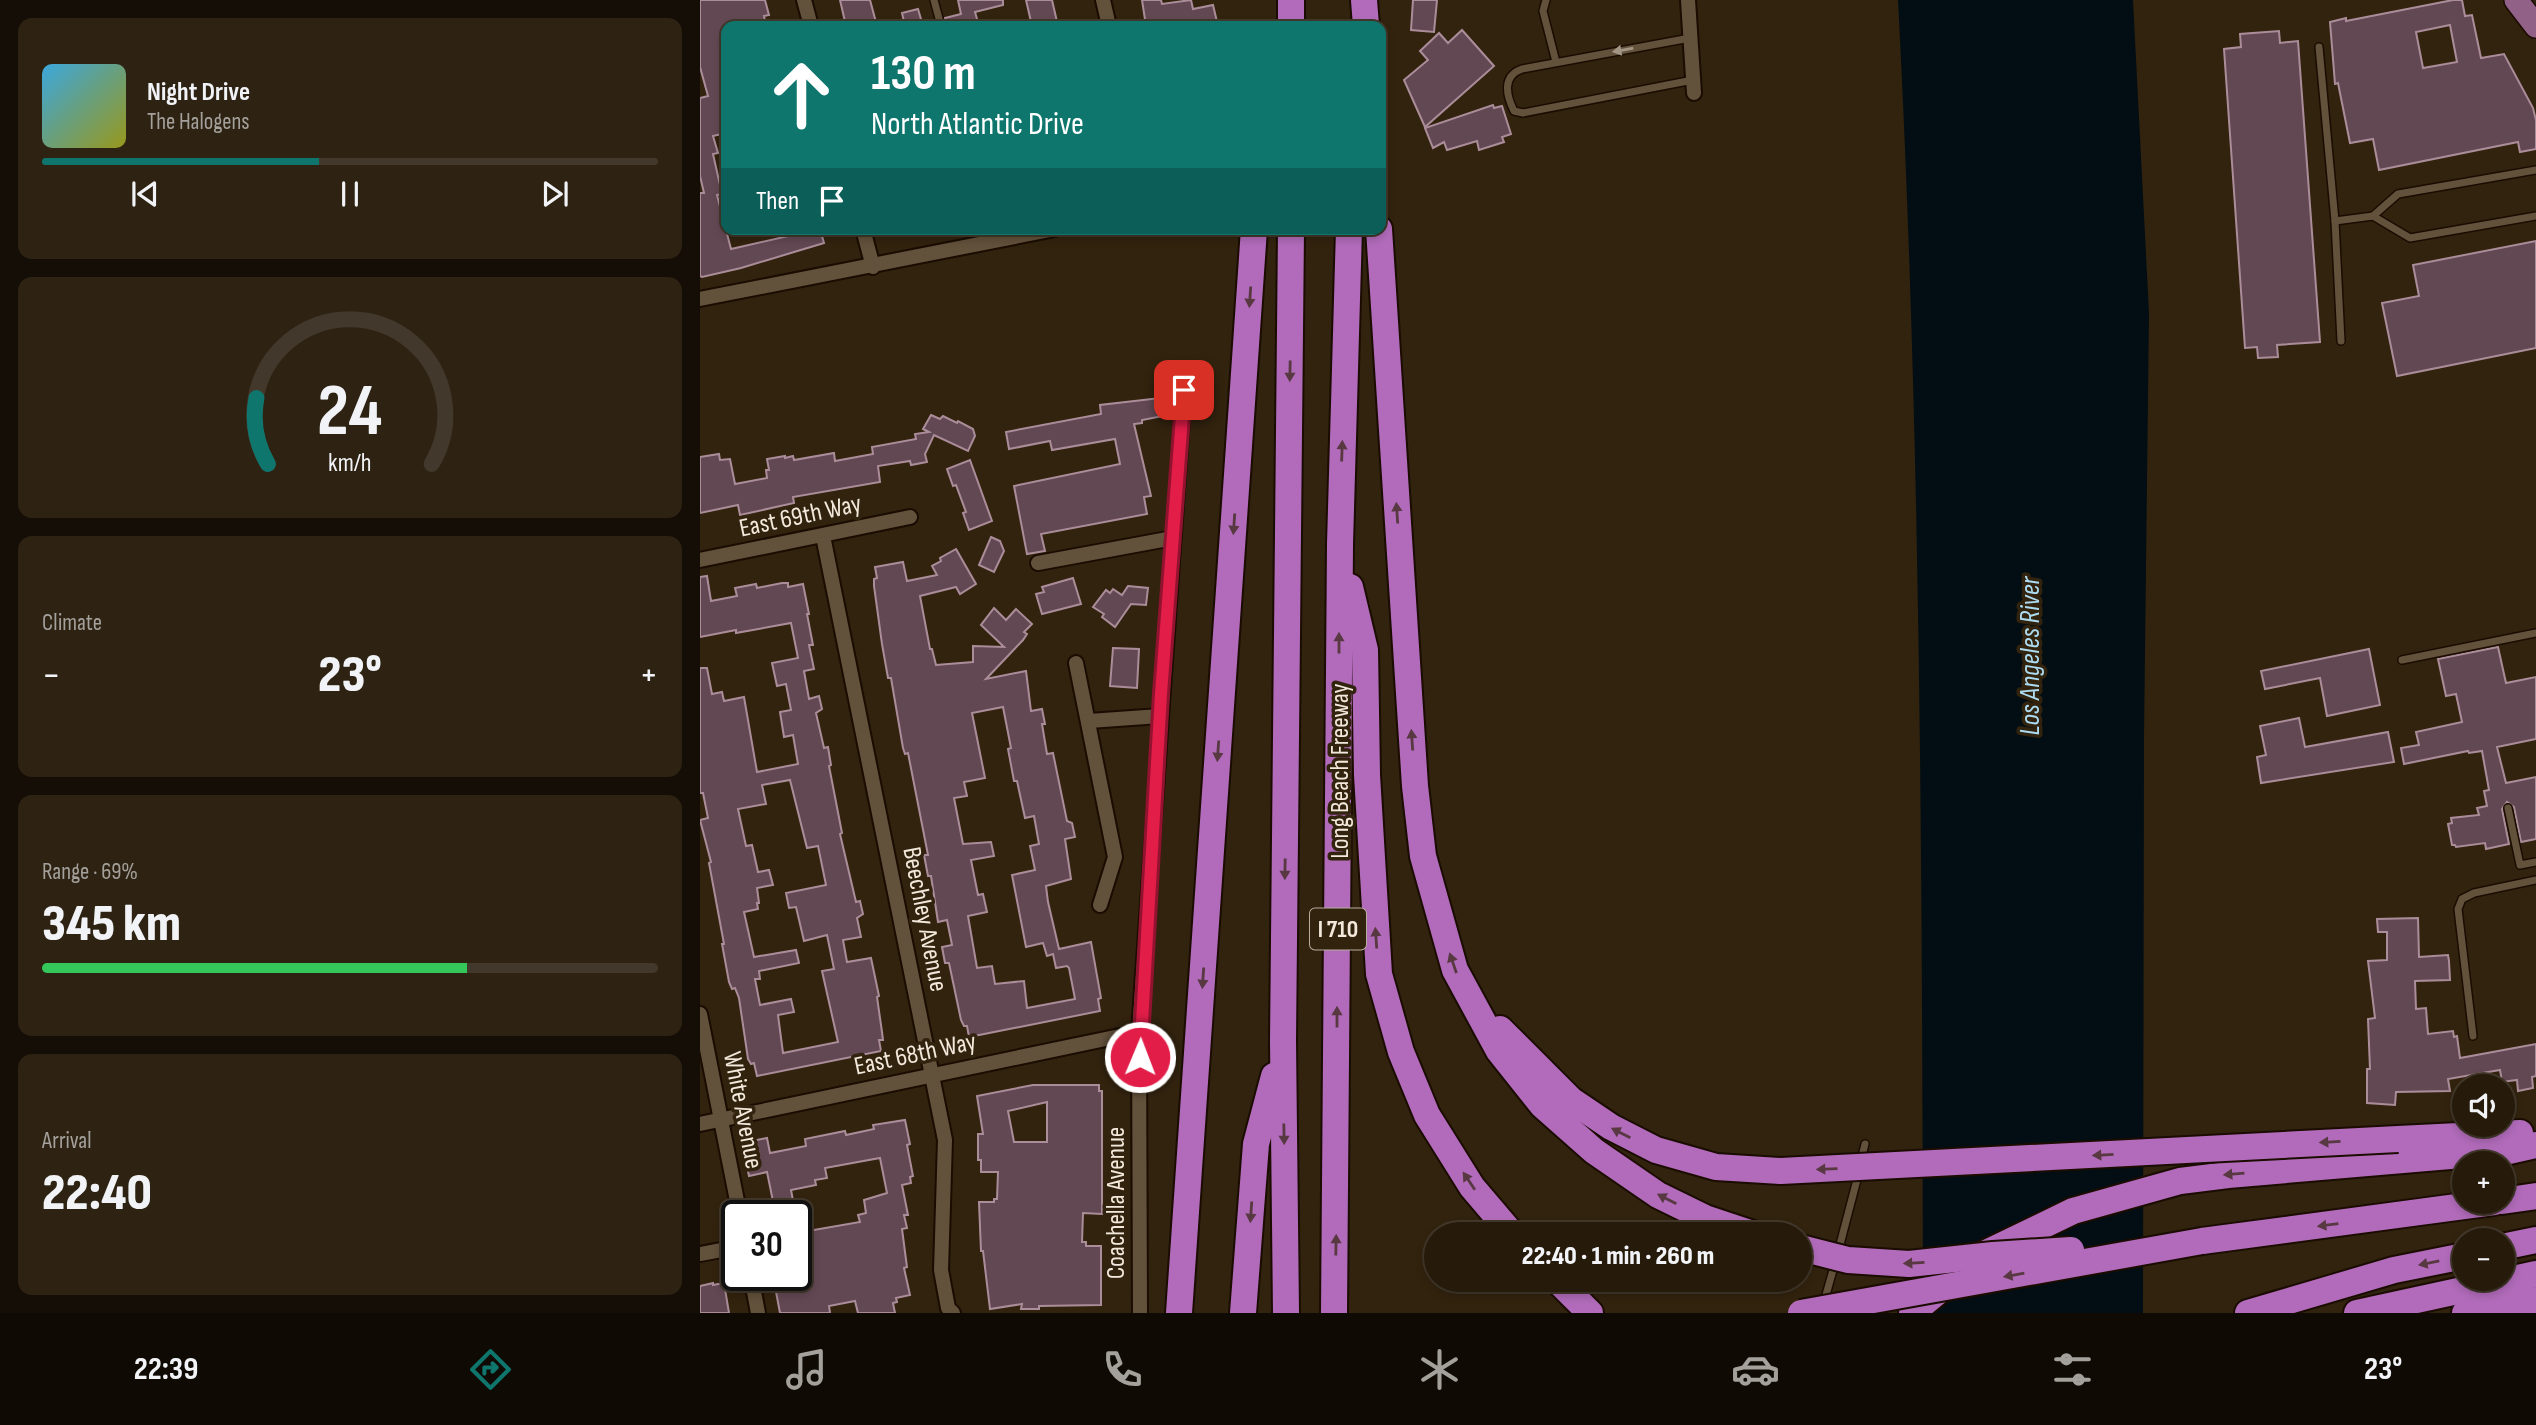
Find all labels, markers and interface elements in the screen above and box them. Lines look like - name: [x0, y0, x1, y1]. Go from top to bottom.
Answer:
- text: 130 m: [871, 45, 976, 104]
- one-way arrow: [1612, 45, 1634, 56]
- icon: ahead: [756, 49, 847, 140]
- text: Night Drive: [147, 77, 250, 108]
- text: North Atlantic Drive: [871, 105, 1084, 144]
- text: The Halogens: [147, 108, 250, 136]
- icon: previous: [126, 175, 164, 213]
- icon: pause: [331, 175, 369, 213]
- icon: next: [536, 175, 574, 213]
- icon: arrive: [813, 182, 851, 220]
- text: Then: [756, 186, 799, 217]
- one-way arrow: [1244, 287, 1255, 309]
- pin: [1154, 360, 1214, 420]
- one-way arrow: [1284, 360, 1296, 382]
- text: 24: [317, 368, 383, 456]
- icon: arrive: [1165, 371, 1203, 409]
- one-way arrow: [1337, 440, 1348, 462]
- text: km/h: [328, 447, 372, 478]
- street label: East 69th Way: [736, 488, 864, 545]
- one-way arrow: [1392, 502, 1403, 524]
- one-way arrow: [1228, 514, 1239, 536]
- water label: Los Angeles River: [2014, 575, 2047, 735]
- text: Climate: [42, 609, 102, 637]
- one-way arrow: [1333, 632, 1345, 654]
- text: 23°: [318, 644, 382, 707]
- text: −: [42, 653, 61, 698]
- text: +: [639, 653, 658, 698]
- street label: Long Beach Freeway: [1325, 683, 1356, 859]
- one-way arrow: [1406, 729, 1417, 751]
- one-way arrow: [1212, 740, 1223, 762]
- street label: Beechley Avenue: [895, 844, 954, 994]
- text: Range · 69%: [42, 858, 138, 886]
- one-way arrow: [1279, 858, 1290, 880]
- text: 345 km: [42, 893, 181, 956]
- road number: I 710: [1310, 909, 1366, 950]
- one-way arrow: [1370, 927, 1381, 949]
- one-way arrow: [1447, 952, 1458, 973]
- one-way arrow: [1197, 967, 1208, 989]
- one-way arrow: [1331, 1006, 1343, 1028]
- position arrow: [1103, 1020, 1177, 1094]
- street label: East 68th Way: [852, 1026, 979, 1082]
- street label: White Avenue: [716, 1049, 769, 1172]
- map controls: [2452, 1074, 2515, 1291]
- button: sound: [2452, 1074, 2515, 1137]
- one-way arrow: [1278, 1123, 1290, 1145]
- text: Arrival: [42, 1127, 91, 1155]
- street label: Coachella Avenue: [1101, 1127, 1132, 1279]
- one-way arrow: [1611, 1127, 1631, 1138]
- one-way arrow: [2319, 1137, 2341, 1148]
- one-way arrow: [2092, 1150, 2114, 1161]
- button: +: [2452, 1151, 2515, 1214]
- text: 22:40: [42, 1162, 152, 1225]
- one-way arrow: [1815, 1164, 1837, 1175]
- one-way arrow: [2222, 1169, 2244, 1180]
- one-way arrow: [1462, 1172, 1476, 1190]
- one-way arrow: [1657, 1194, 1677, 1205]
- speed limit sign: 30: [721, 1200, 812, 1291]
- one-way arrow: [1245, 1202, 1256, 1224]
- one-way arrow: [2317, 1220, 2339, 1231]
- button: −: [2452, 1228, 2515, 1291]
- one-way arrow: [1330, 1234, 1341, 1256]
- text: 22:40 · 1 min · 260 m: [1522, 1241, 1714, 1272]
- one-way arrow: [1903, 1258, 1925, 1269]
- one-way arrow: [2418, 1258, 2440, 1269]
- one-way arrow: [2003, 1270, 2025, 1281]
- icon: directions: [466, 1345, 515, 1394]
- icon: music: [782, 1345, 831, 1394]
- icon: phone: [1098, 1345, 1147, 1394]
- icon: climate: [1415, 1345, 1464, 1394]
- icon: car: [1731, 1345, 1780, 1394]
- icon: filters: [2048, 1345, 2097, 1394]
- text: 22:39: [134, 1350, 198, 1389]
- text: 23°: [2364, 1350, 2402, 1389]

